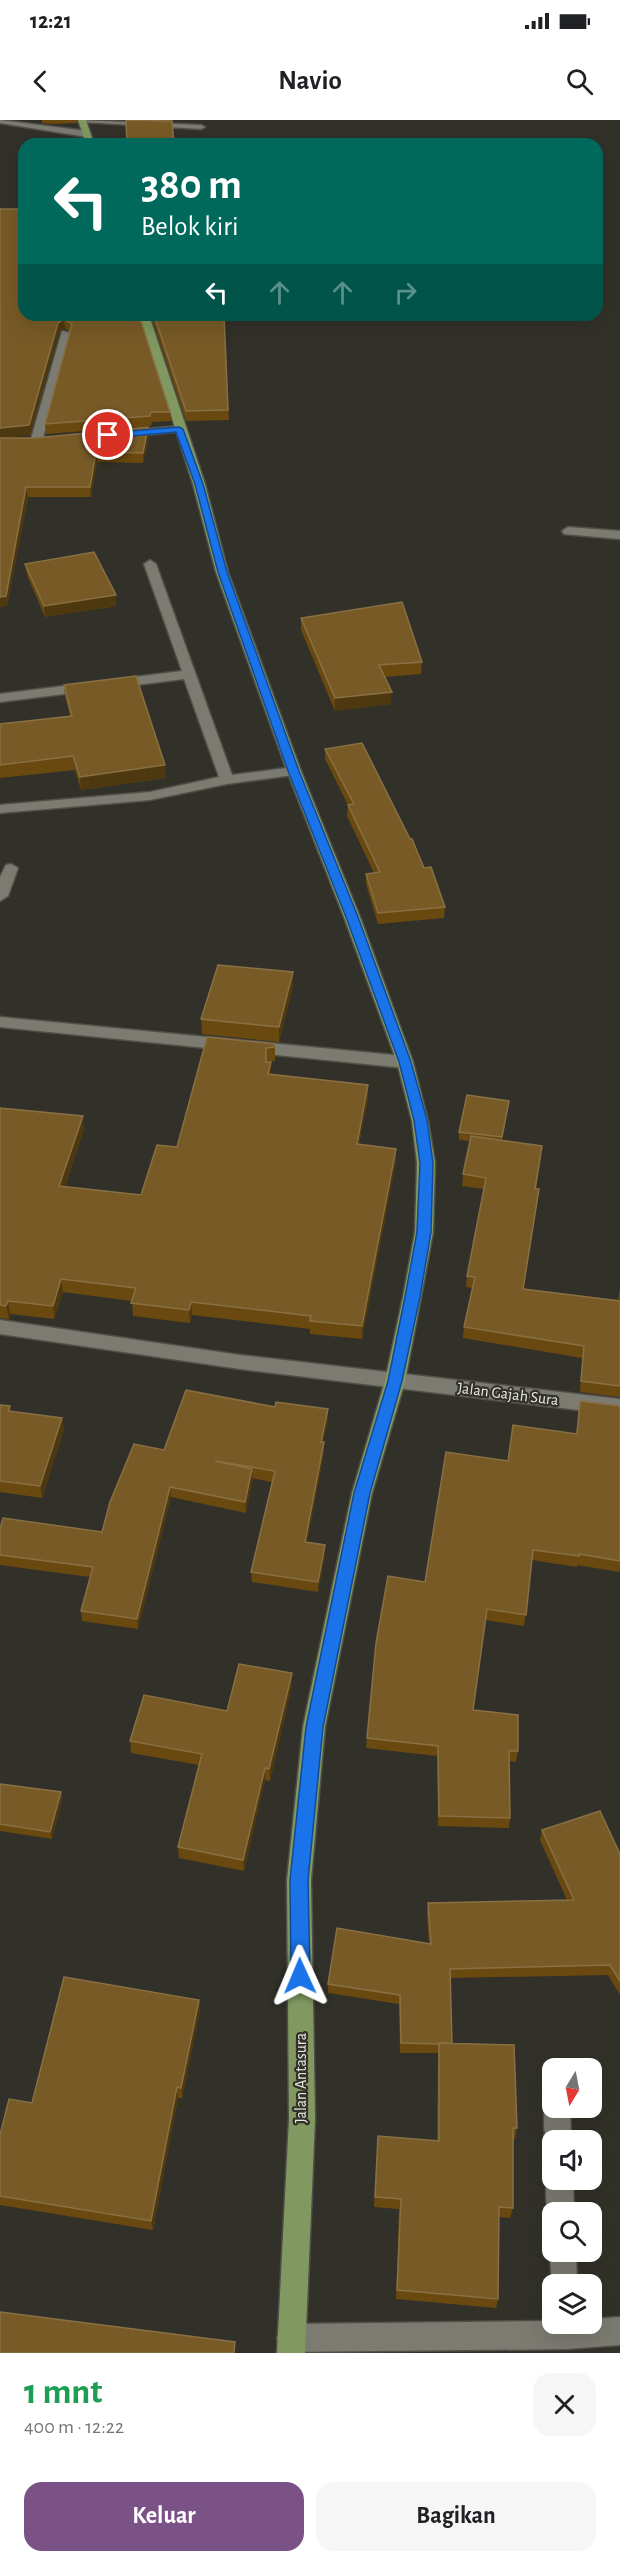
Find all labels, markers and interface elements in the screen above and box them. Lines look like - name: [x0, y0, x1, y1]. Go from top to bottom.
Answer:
- text: 12:21: [30, 10, 72, 32]
- icon: back: [24, 65, 57, 98]
- icon: search: [563, 65, 596, 98]
- text: Navio: [278, 67, 342, 94]
- icon: left: [42, 162, 120, 240]
- text: 380 m: [141, 164, 242, 206]
- text: Belok kiri: [141, 213, 238, 240]
- icon: left: [200, 276, 233, 309]
- icon: ahead: [263, 276, 296, 309]
- icon: ahead: [326, 276, 359, 309]
- icon: right: [389, 276, 422, 309]
- pin: [82, 409, 133, 460]
- icon: arrive: [91, 418, 124, 451]
- street label: Jalan Gajah Sura: [457, 1380, 559, 1409]
- position arrow: [268, 1944, 332, 2008]
- street label: Jalan Antasura: [293, 2033, 309, 2123]
- north arrow: [542, 2058, 602, 2118]
- map controls: [542, 2058, 602, 2334]
- button: sound: [542, 2130, 602, 2190]
- button: search: [542, 2202, 602, 2262]
- button: layers: [542, 2274, 602, 2334]
- button: close: [533, 2373, 596, 2436]
- text: 1 mnt: [24, 2374, 102, 2410]
- text: 400 m · 12:22: [24, 2417, 124, 2437]
- button: Keluar: [24, 2482, 304, 2551]
- button: Bagikan: [316, 2482, 596, 2551]

